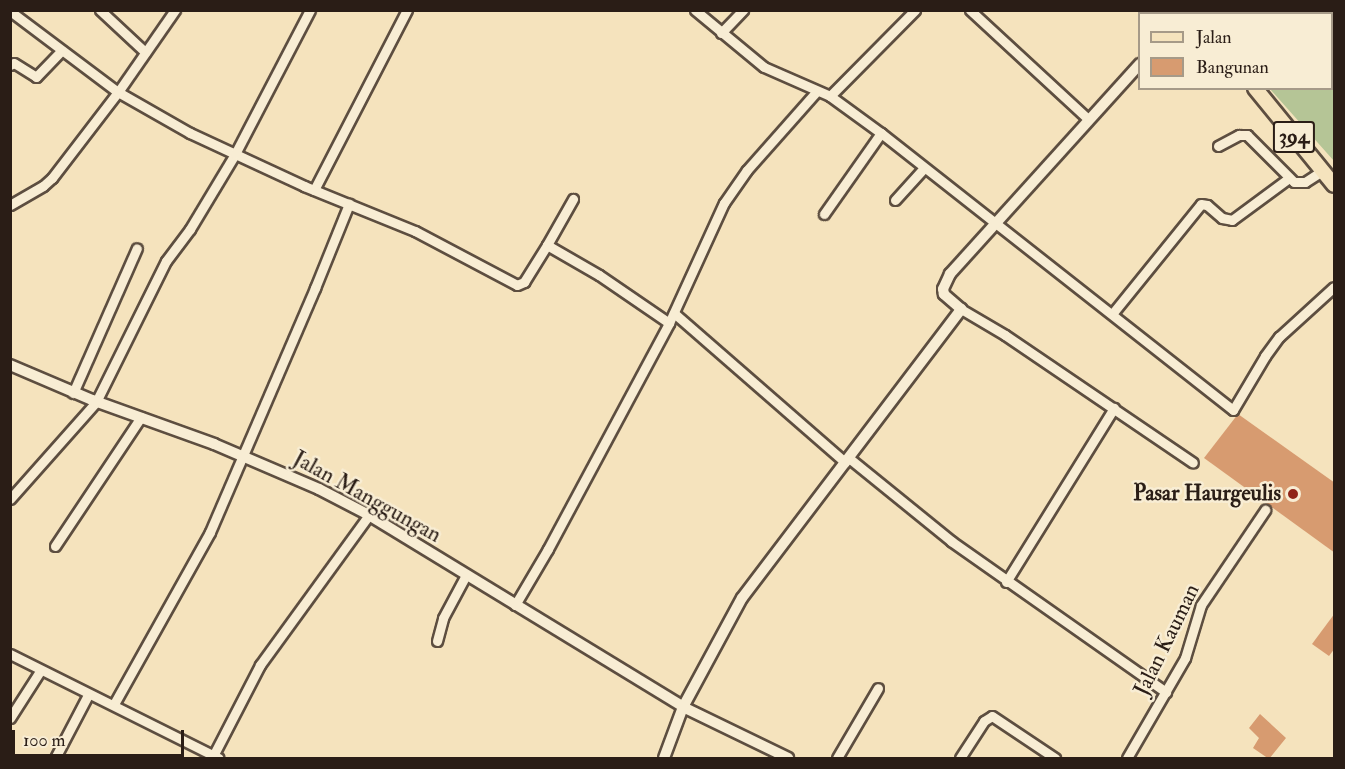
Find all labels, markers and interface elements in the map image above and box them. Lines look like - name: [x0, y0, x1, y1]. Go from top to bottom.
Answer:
- legend: [1138, 12, 1333, 90]
- text: Jalan: [1196, 26, 1232, 49]
- text: Bangunan: [1196, 56, 1269, 79]
- road number: 394: [1272, 119, 1316, 155]
- street label: Jalan Manggungan: [288, 445, 446, 549]
- place label: Pasar Haurgeulis: [1133, 481, 1281, 507]
- marker: Pasar Haurgeulis: [1286, 487, 1300, 501]
- street label: Jalan Kauman: [1129, 580, 1205, 700]
- scale bar: [15, 718, 188, 756]
- text: 100 m: [23, 729, 66, 752]

